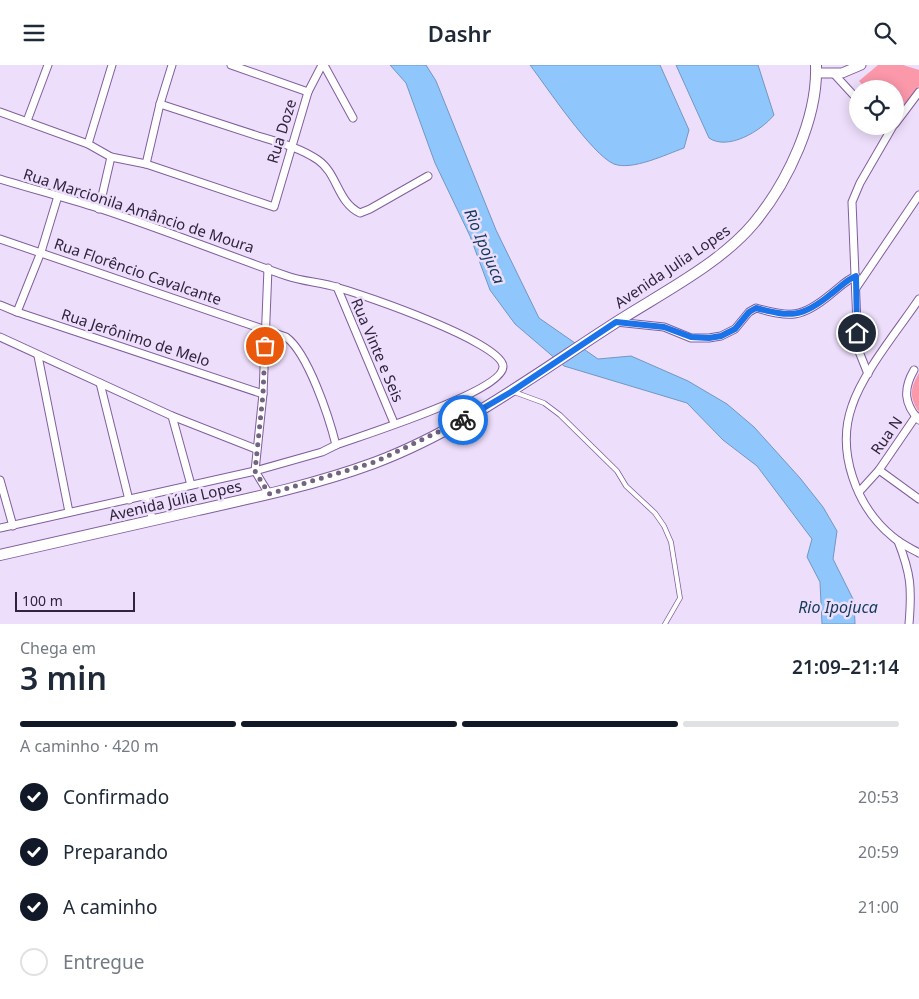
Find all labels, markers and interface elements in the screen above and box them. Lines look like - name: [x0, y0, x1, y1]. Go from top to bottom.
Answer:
- text: Dashr: [428, 18, 491, 48]
- icon: menu: [20, 19, 48, 47]
- icon: search: [871, 19, 899, 47]
- map controls: [849, 80, 904, 135]
- button: locate: [849, 80, 904, 135]
- street label: Rua Doze: [262, 96, 300, 166]
- street label: Rua Marcionila Amâncio de Moura: [21, 163, 257, 257]
- water label: Rio Ipojuca: [459, 205, 511, 287]
- street label: Avenida Julia Lopes: [610, 220, 734, 312]
- street label: Rua Florêncio Cavalcante: [52, 233, 224, 309]
- street label: Rua Vinte e Seis: [347, 295, 409, 405]
- street label: Rua Jerônimo de Melo: [59, 304, 213, 370]
- pin: [836, 312, 878, 354]
- icon: home: [843, 319, 871, 347]
- pin: [244, 325, 286, 367]
- icon: bag: [251, 332, 279, 360]
- courier: [438, 395, 488, 445]
- icon: bike: [449, 406, 477, 434]
- street label: Rua N: [866, 412, 906, 458]
- street label: Avenida Júlia Lopes: [107, 475, 243, 525]
- scale bar: [15, 589, 135, 612]
- text: 100 m: [22, 591, 63, 610]
- water label: Rio Ipojuca: [798, 596, 878, 618]
- text: Chega em: [20, 637, 96, 659]
- text: 21:09–21:14: [792, 654, 899, 680]
- text: 3 min: [20, 656, 107, 699]
- text: A caminho · 420 m: [20, 735, 159, 757]
- icon: check: [20, 783, 48, 811]
- text: Confirmado: [63, 784, 169, 810]
- text: 20:53: [858, 786, 899, 808]
- icon: check: [20, 838, 48, 866]
- text: Preparando: [63, 839, 168, 865]
- text: 20:59: [858, 841, 899, 863]
- icon: check: [20, 893, 48, 921]
- text: A caminho: [63, 894, 158, 920]
- text: 21:00: [858, 896, 899, 918]
- text: Entregue: [63, 949, 145, 975]

